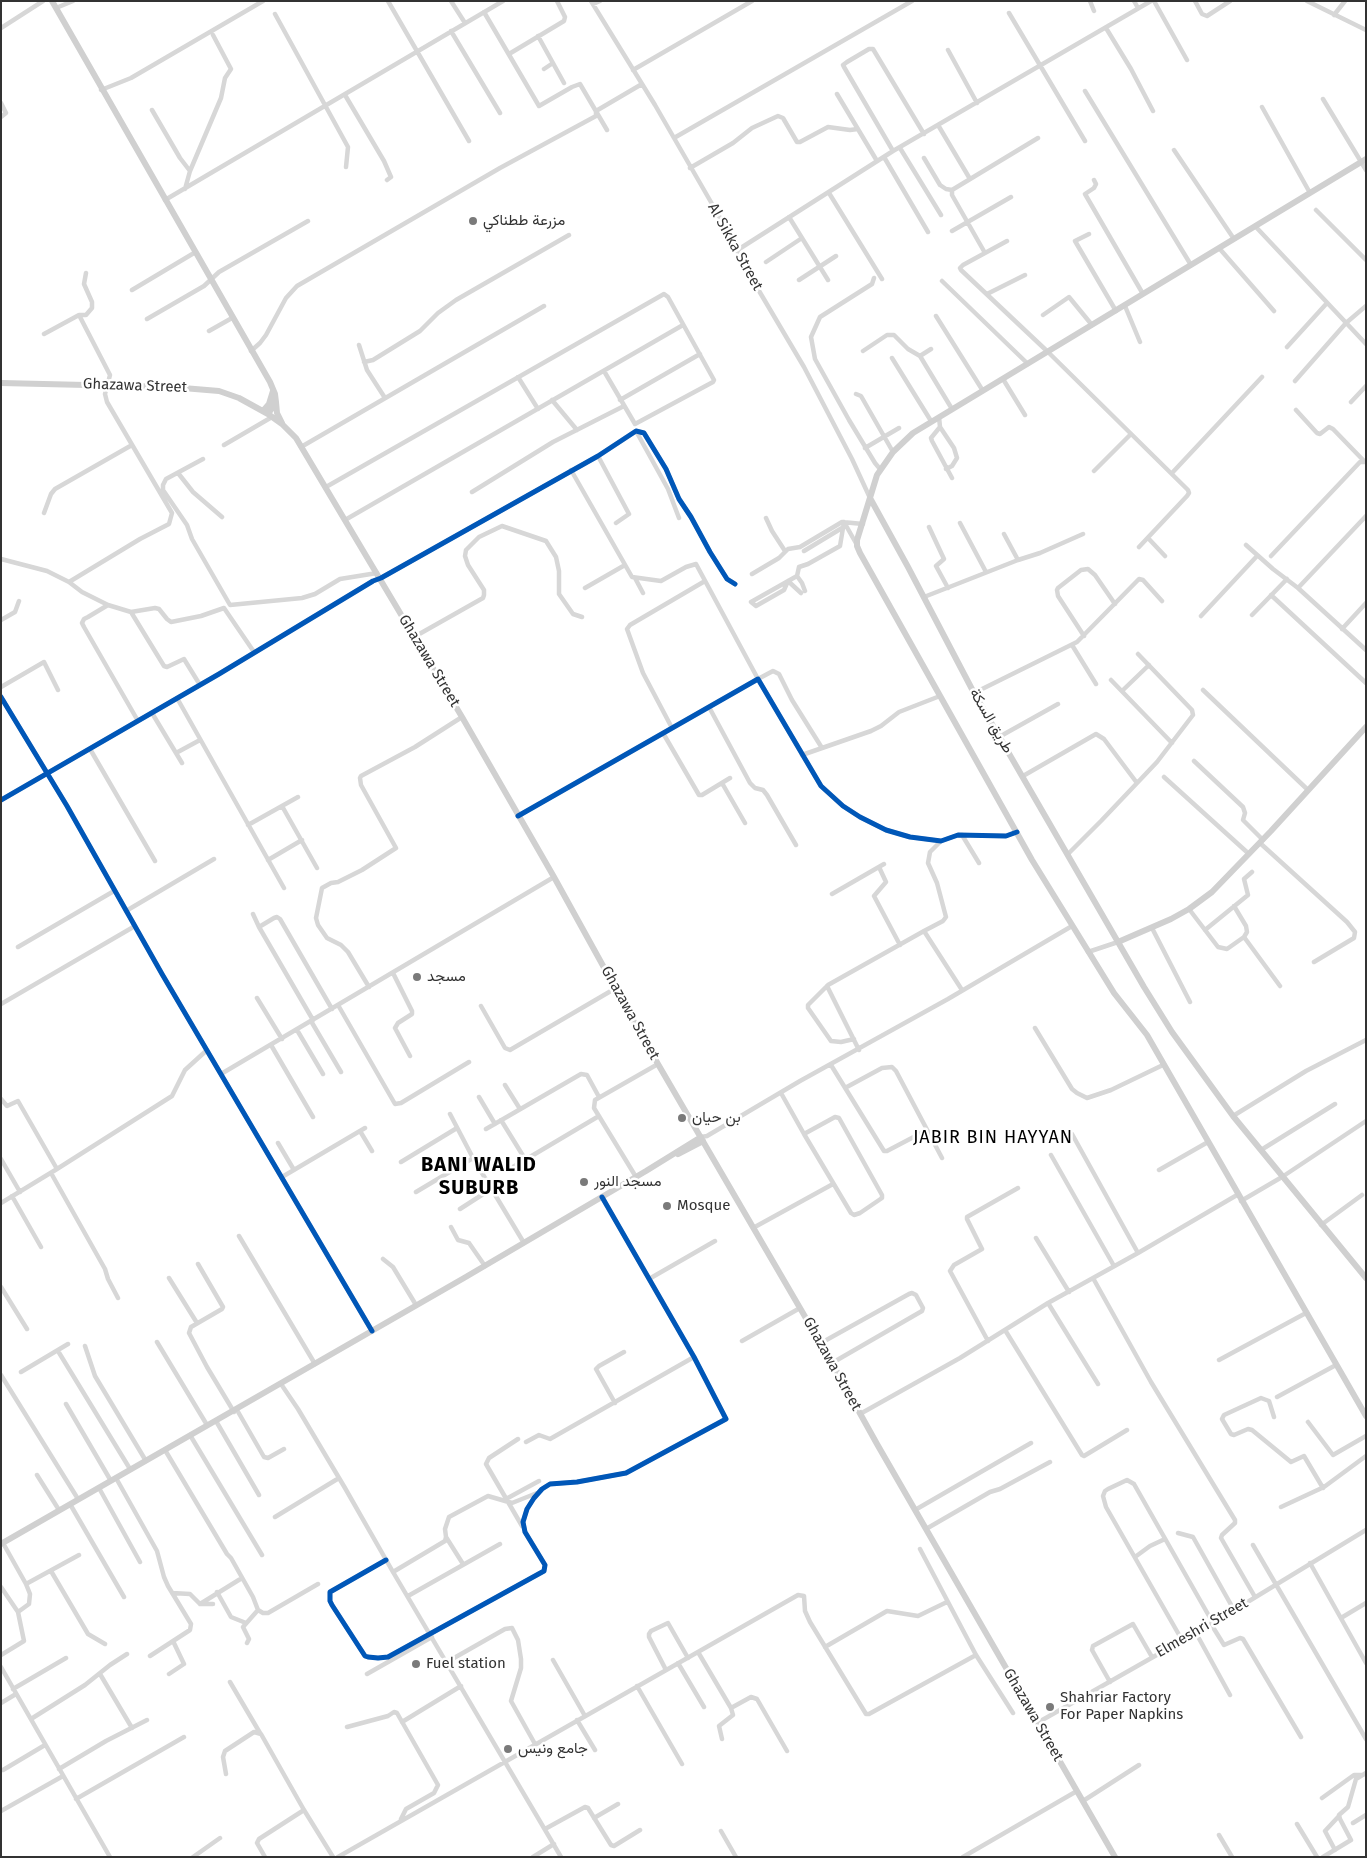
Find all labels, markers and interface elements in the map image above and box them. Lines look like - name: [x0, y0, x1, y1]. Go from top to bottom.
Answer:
- street label: Al Sikka Street: [704, 200, 766, 294]
- place label: مزرعة ططناكي: [483, 212, 565, 230]
- marker: مزرعة ططناكي: [467, 215, 479, 227]
- street label: Ghazawa Street: [83, 375, 187, 397]
- street label: Ghazawa Street: [394, 612, 464, 710]
- street label: طريق السكة: [965, 685, 1017, 757]
- street label: Ghazawa Street: [597, 963, 663, 1063]
- place label: مسجد: [427, 968, 466, 986]
- marker: مسجد: [411, 971, 423, 983]
- place label: بن حيان: [692, 1109, 741, 1127]
- marker: بن حيان: [676, 1112, 688, 1124]
- district label: JABIR BIN HAYYAN: [911, 1127, 1075, 1149]
- district label: BANI WALID SUBURB: [420, 1153, 538, 1200]
- place label: مسجد النور: [594, 1173, 661, 1191]
- marker: مسجد النور: [578, 1176, 590, 1188]
- place label: Mosque: [677, 1197, 730, 1215]
- marker: Mosque: [661, 1200, 673, 1212]
- street label: Ghazawa Street: [799, 1314, 865, 1414]
- street label: Elmeshri Street: [1153, 1594, 1251, 1662]
- place label: Fuel station: [426, 1655, 506, 1673]
- marker: Fuel station: [410, 1658, 422, 1670]
- street label: Ghazawa Street: [999, 1665, 1067, 1765]
- place label: Shahriar Factory For Paper Napkins: [1060, 1689, 1183, 1724]
- marker: Shahriar Factory For Paper Napkins: [1044, 1701, 1056, 1713]
- place label: جامع ونيس: [518, 1740, 588, 1758]
- marker: جامع ونيس: [502, 1743, 514, 1755]

